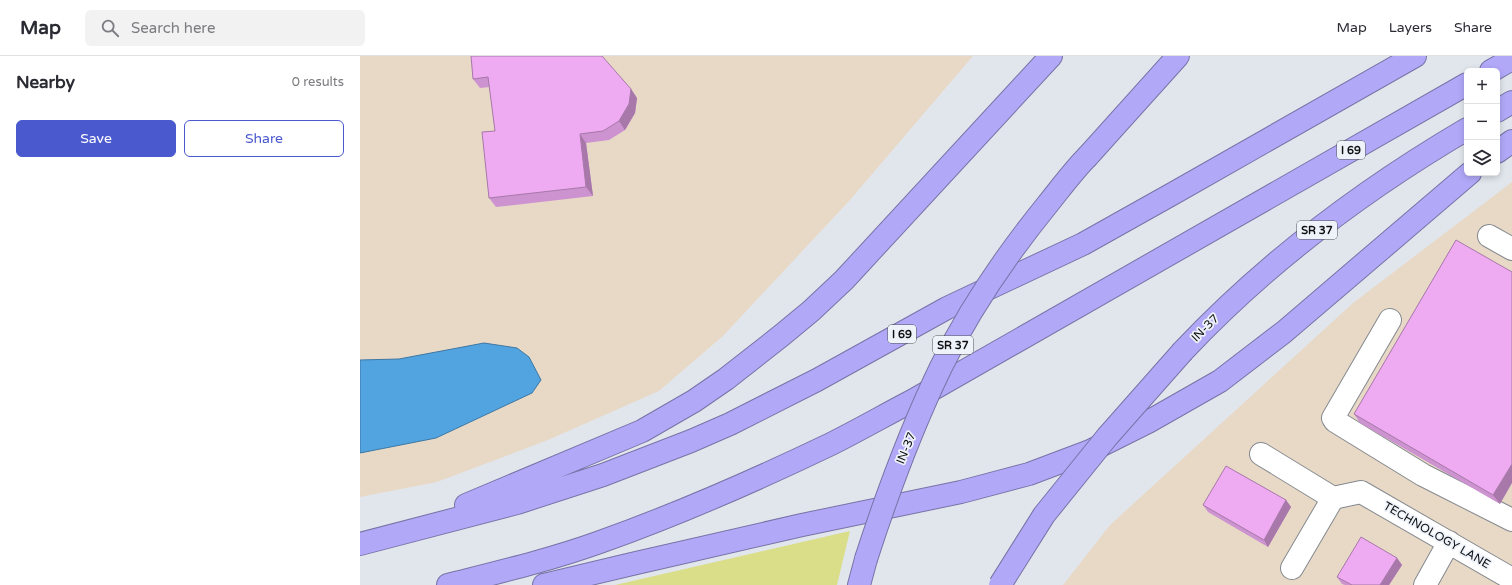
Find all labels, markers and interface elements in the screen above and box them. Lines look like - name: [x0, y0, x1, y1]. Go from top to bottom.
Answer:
- search box: [85, 10, 365, 46]
- text: Map: [20, 17, 61, 39]
- icon: search: [99, 17, 121, 39]
- text: Search here: [131, 19, 215, 37]
- text: Map: [1337, 19, 1367, 36]
- text: Layers: [1389, 19, 1432, 36]
- text: Share: [1454, 19, 1492, 36]
- map controls: [1464, 68, 1500, 176]
- button: +: [1464, 68, 1500, 104]
- text: Nearby: [16, 72, 75, 93]
- text: 0 results: [292, 74, 344, 90]
- button: −: [1464, 104, 1500, 140]
- button: Save: [16, 120, 176, 157]
- button: Share: [184, 120, 344, 157]
- button: layers: [1464, 140, 1500, 176]
- road number: I 69: [1337, 141, 1365, 159]
- road number: SR 37: [1297, 221, 1337, 239]
- street label: IN-37: [1188, 311, 1222, 345]
- road number: I 69: [888, 325, 916, 343]
- road number: SR 37: [933, 336, 973, 354]
- street label: IN-37: [893, 430, 919, 466]
- street label: TECHNOLOGY LANE: [1381, 499, 1493, 572]

